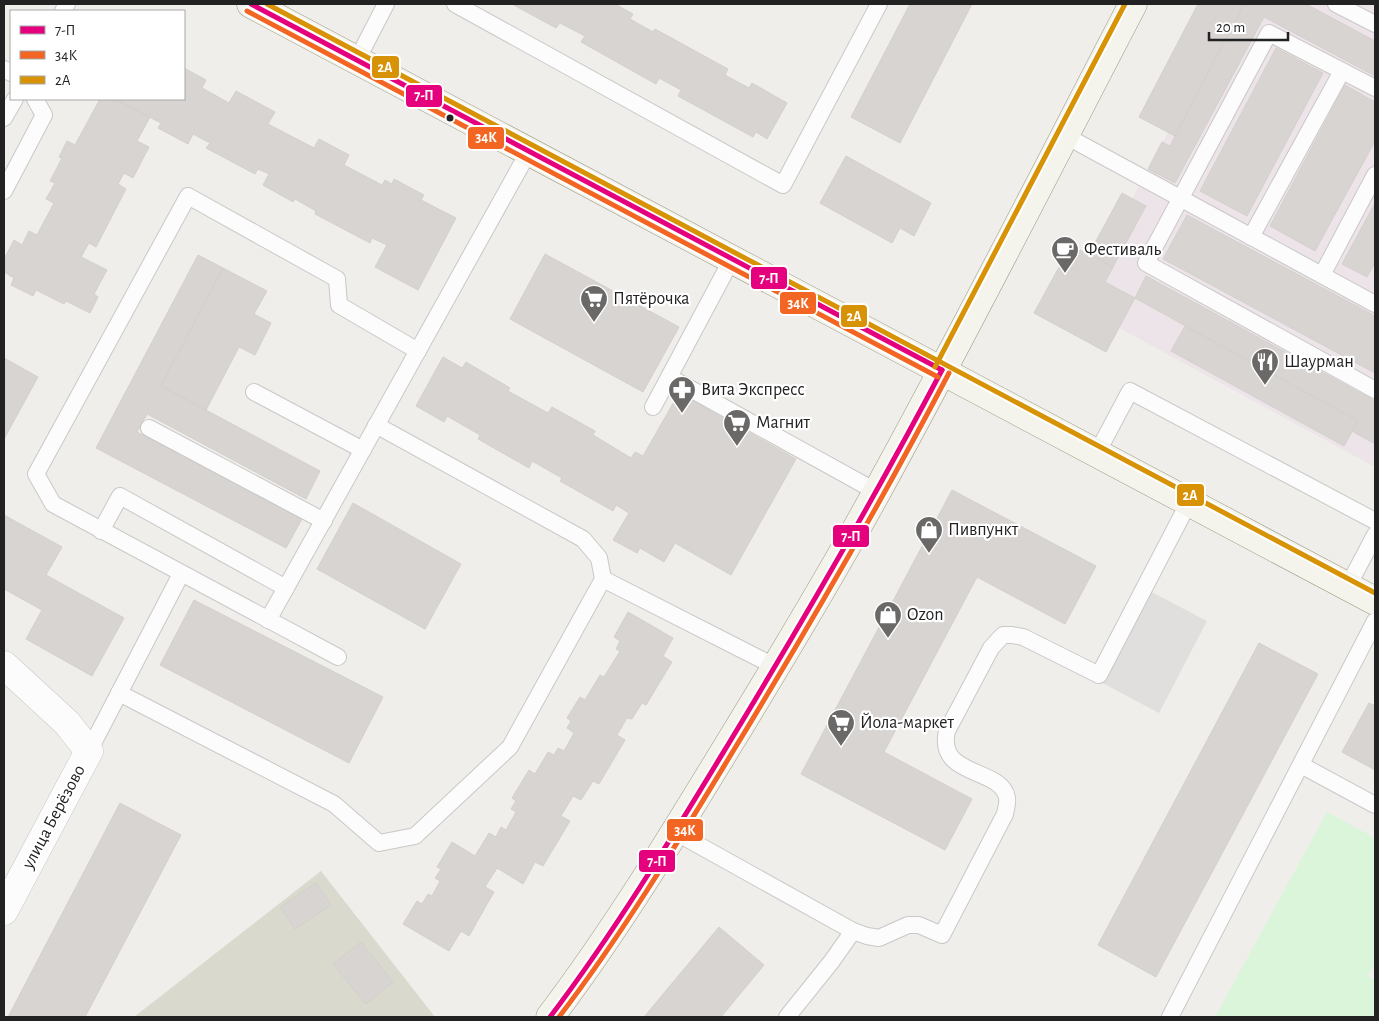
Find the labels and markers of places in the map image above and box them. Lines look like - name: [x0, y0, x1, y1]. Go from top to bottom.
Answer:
- unlabelled marker: [445, 113, 455, 123]
- cafe icon: Фестиваль: [1050, 235, 1080, 274]
- place label: Фестиваль: [1084, 241, 1162, 259]
- supermarket icon: Пятёрочка: [579, 284, 609, 323]
- place label: Пятёрочка: [613, 290, 690, 308]
- restaurant icon: Шаурман: [1250, 347, 1280, 386]
- place label: Шаурман: [1284, 353, 1354, 371]
- pharmacy icon: Вита Экспресс: [667, 375, 697, 414]
- place label: Вита Экспресс: [701, 381, 805, 399]
- supermarket icon: Магнит: [722, 408, 752, 447]
- place label: Магнит: [756, 414, 811, 432]
- shop icon: Пивпункт: [914, 515, 944, 554]
- place label: Пивпункт: [948, 521, 1019, 539]
- shop icon: Ozon: [873, 600, 903, 639]
- place label: Ozon: [907, 606, 944, 624]
- supermarket icon: Йола-маркет: [826, 708, 856, 747]
- place label: Йола-маркет: [860, 712, 955, 732]

